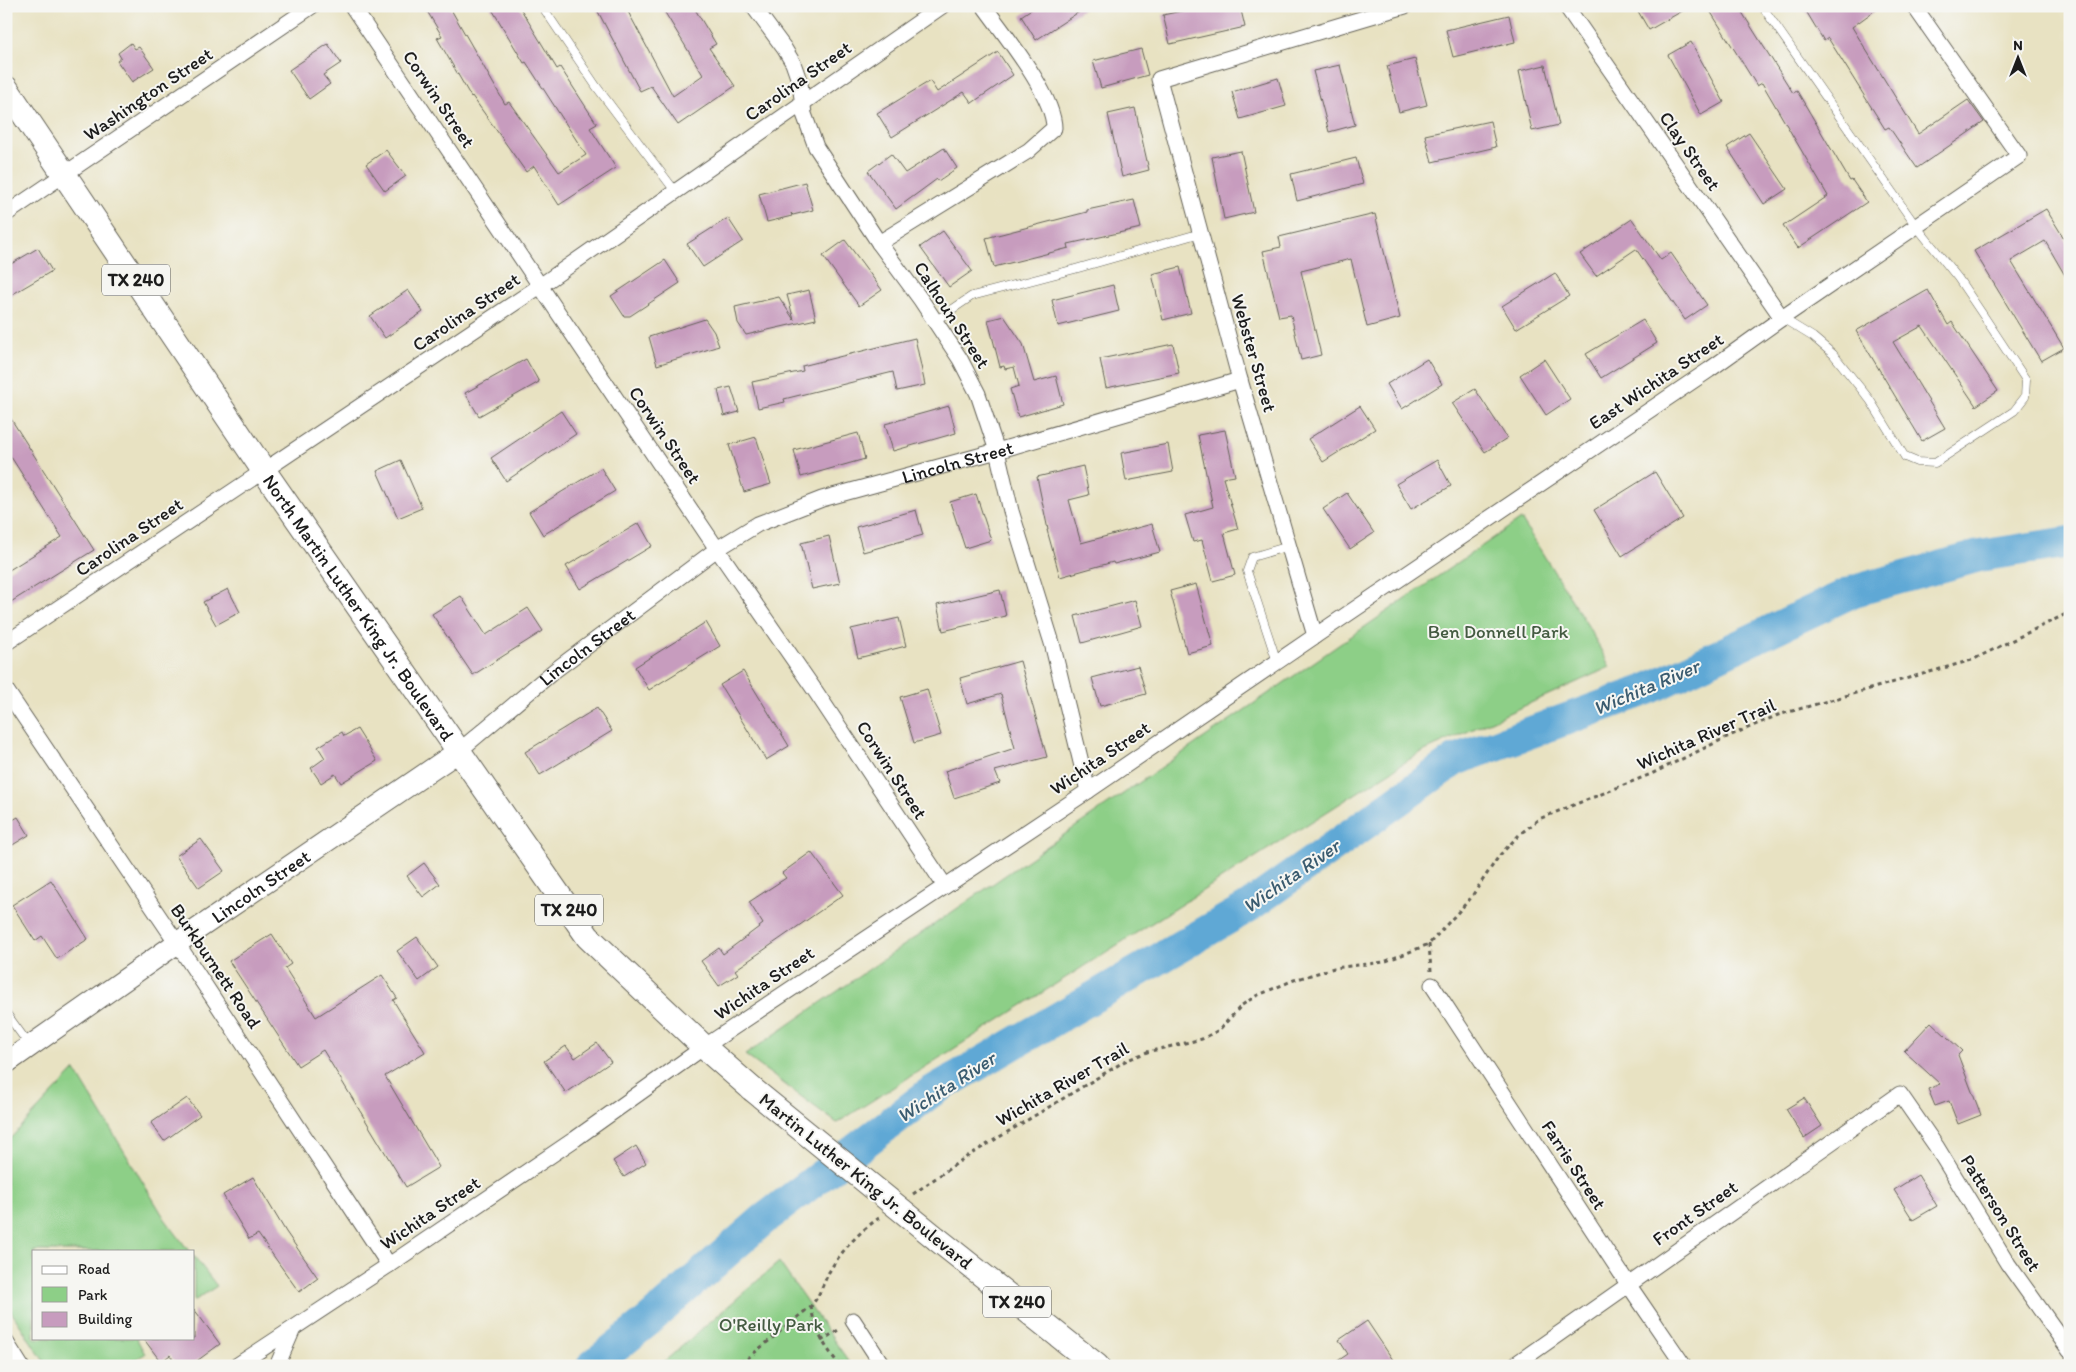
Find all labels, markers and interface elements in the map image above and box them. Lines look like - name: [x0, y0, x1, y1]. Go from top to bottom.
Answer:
- north arrow: [1994, 32, 2044, 82]
- street label: Carolina Street: [740, 36, 856, 126]
- text: N: [2013, 37, 2023, 54]
- street label: Washington Street: [79, 42, 217, 146]
- street label: Corwin Street: [398, 46, 480, 152]
- street label: Clay Street: [1654, 107, 1726, 195]
- street label: Calhoun Street: [909, 257, 995, 373]
- road number: TX 240: [102, 264, 170, 296]
- street label: Carolina Street: [408, 268, 524, 356]
- street label: Webster Street: [1226, 291, 1282, 415]
- street label: East Wichita Street: [1584, 328, 1728, 434]
- street label: Corwin Street: [624, 382, 706, 488]
- street label: Lincoln Street: [899, 435, 1016, 488]
- street label: North Martin Luther King Jr. Boulevard: [258, 470, 460, 746]
- street label: Carolina Street: [71, 493, 187, 581]
- street label: Lincoln Street: [534, 603, 639, 690]
- park label: Ben Donnell Park: [1428, 620, 1568, 643]
- water label: Wichita River: [1589, 653, 1705, 720]
- street label: Wichita River Trail: [1633, 693, 1780, 775]
- street label: Corwin Street: [852, 716, 932, 824]
- street label: Wichita Street: [1045, 716, 1155, 800]
- water label: Wichita River: [1238, 832, 1346, 918]
- street label: Lincoln Street: [207, 844, 314, 928]
- road number: TX 240: [535, 894, 603, 926]
- street label: Burkburnett Road: [166, 899, 267, 1033]
- street label: Wichita Street: [709, 941, 819, 1025]
- street label: Wichita River Trail: [991, 1036, 1133, 1131]
- water label: Wichita River: [892, 1045, 1002, 1128]
- street label: Martin Luther King Jr. Boulevard: [755, 1088, 978, 1275]
- street label: Farris Street: [1537, 1116, 1611, 1214]
- street label: Patterson Street: [1956, 1150, 2046, 1276]
- street label: Wichita Street: [375, 1171, 485, 1255]
- street label: Front Street: [1648, 1175, 1742, 1251]
- legend: [32, 1250, 195, 1340]
- text: Road: [78, 1260, 111, 1278]
- text: Park: [78, 1286, 108, 1304]
- road number: TX 240: [983, 1286, 1051, 1318]
- text: Building: [78, 1310, 132, 1328]
- park label: O'Reilly Park: [719, 1313, 824, 1336]

